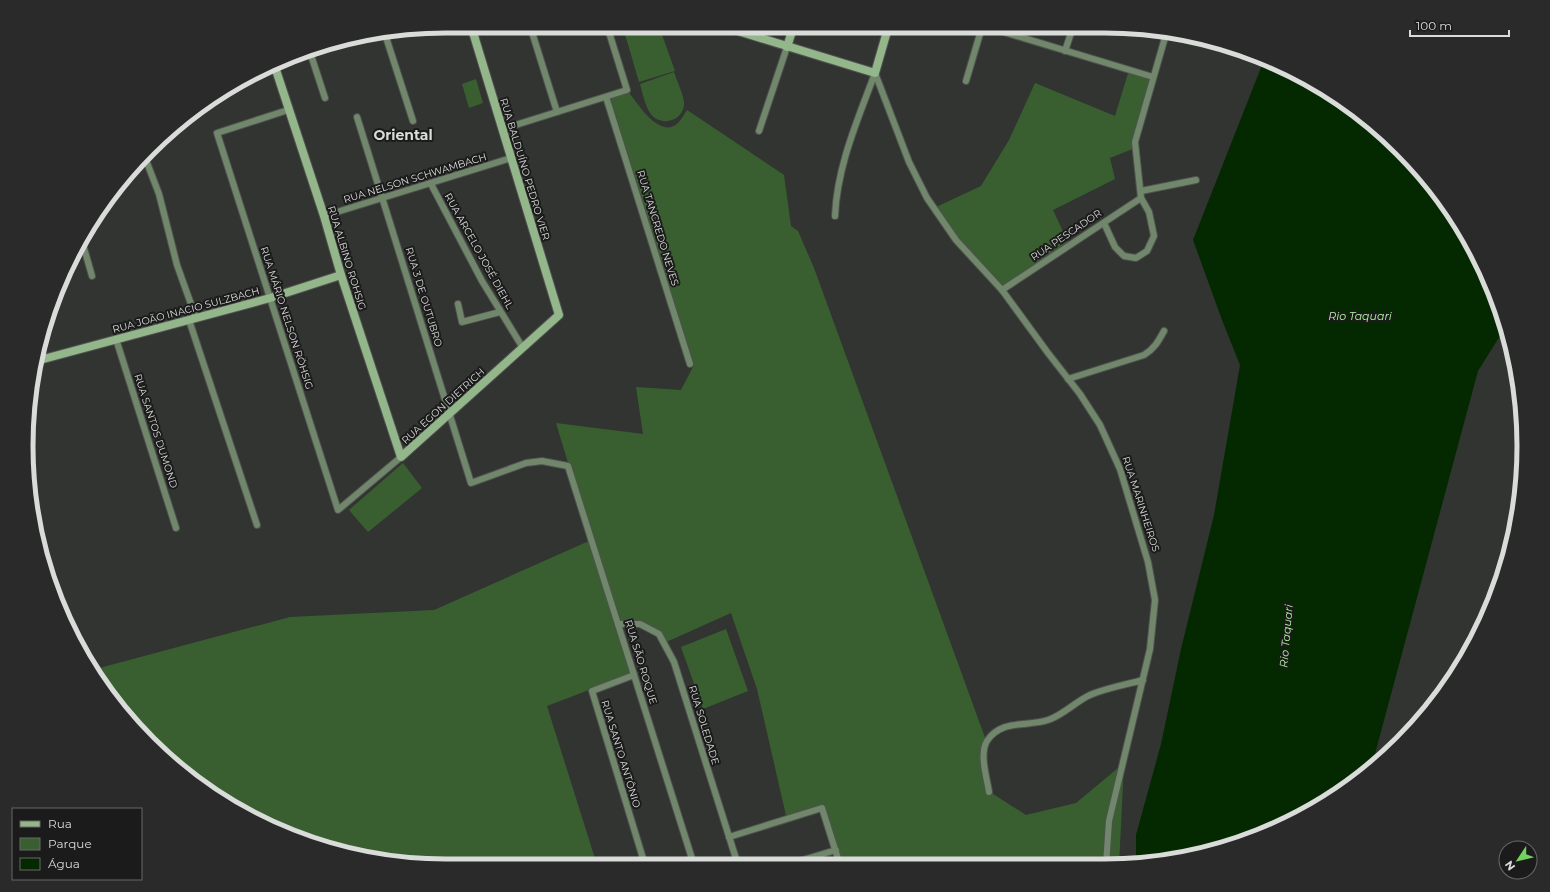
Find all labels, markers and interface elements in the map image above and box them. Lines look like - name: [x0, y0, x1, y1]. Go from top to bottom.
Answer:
- scale bar: [1410, 12, 1509, 38]
- text: 100 m: [1416, 18, 1452, 33]
- street label: RUA BALDUÍNO PEDRO VIER: [497, 96, 553, 242]
- district label: Oriental: [373, 126, 433, 144]
- street label: RUA NELSON SCHWAMBACH: [342, 150, 488, 206]
- street label: RUA TANCREDO NEVES: [634, 169, 682, 287]
- street label: RUA ARCELO JOSÉ DIEHL: [442, 191, 516, 311]
- street label: RUA ALBINO ROHSIG: [325, 204, 369, 312]
- street label: RUA PESCADOR: [1028, 206, 1104, 264]
- street label: RUA MÁRIO NELSON RÖHSIG: [258, 245, 316, 391]
- street label: RUA 3 DE OUTUBRO: [403, 246, 445, 348]
- street label: RUA JOÃO INACIO SULZBACH: [111, 284, 261, 336]
- water label: Rio Taquari: [1328, 309, 1392, 323]
- street label: RUA EGON DIETRICH: [399, 365, 487, 447]
- street label: RUA SANTOS DUMOND: [131, 372, 181, 490]
- street label: RUA MARINHEIROS: [1119, 455, 1163, 553]
- water label: Rio Taquari: [1276, 604, 1296, 668]
- street label: RUA SÃO ROQUE: [622, 618, 660, 706]
- street label: RUA SOLEDADE: [686, 684, 722, 766]
- street label: RUA SANTO ANTÔNIO: [598, 699, 644, 809]
- legend: [12, 808, 142, 880]
- text: Rua: [48, 816, 72, 831]
- text: Parque: [48, 836, 92, 851]
- north arrow: [1498, 840, 1538, 880]
- text: Água: [48, 856, 80, 871]
- text: N: [1502, 858, 1518, 873]

